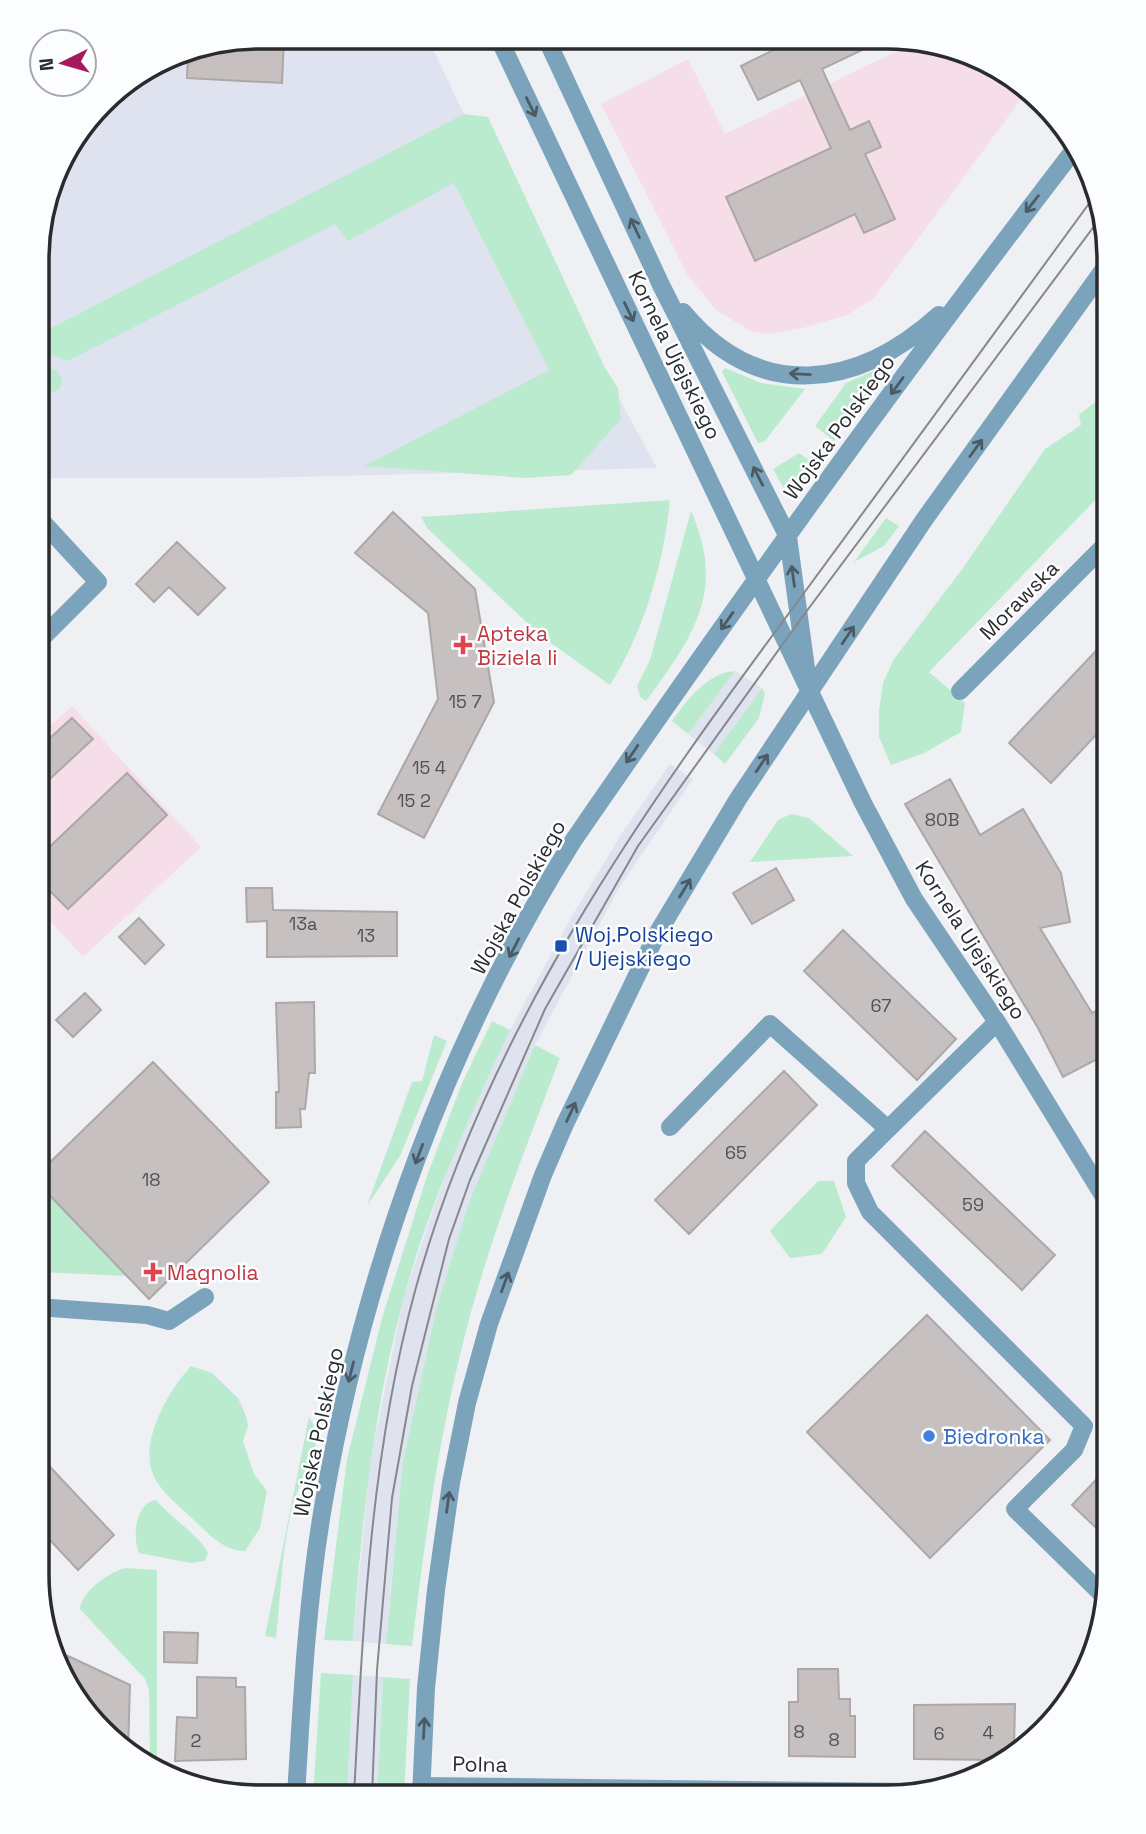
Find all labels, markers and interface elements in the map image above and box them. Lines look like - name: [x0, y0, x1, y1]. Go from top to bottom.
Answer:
- north arrow: [28, 28, 98, 98]
- text: N: [34, 57, 60, 72]
- one-way arrow: [526, 96, 539, 117]
- one-way arrow: [1025, 194, 1040, 212]
- one-way arrow: [628, 218, 641, 239]
- street label: Kornela Ujejskiego: [622, 266, 728, 444]
- one-way arrow: [623, 301, 637, 322]
- street label: Wojska Polskiego: [777, 349, 901, 505]
- one-way arrow: [789, 368, 812, 381]
- one-way arrow: [890, 376, 904, 395]
- one-way arrow: [968, 438, 983, 457]
- one-way arrow: [751, 466, 765, 487]
- street label: Morawska: [974, 555, 1064, 645]
- one-way arrow: [786, 565, 799, 588]
- one-way arrow: [720, 611, 734, 630]
- place label: Apteka Biziela Ii: [477, 620, 557, 671]
- one-way arrow: [840, 626, 855, 645]
- marker: Apteka Biziela Ii: [455, 637, 471, 653]
- house number: 15 7: [448, 690, 482, 713]
- one-way arrow: [625, 744, 639, 763]
- one-way arrow: [755, 753, 769, 773]
- house number: 15 4: [412, 756, 446, 779]
- house number: 15 2: [397, 789, 431, 812]
- house number: 80B: [925, 808, 959, 831]
- street label: Wojska Polskiego: [464, 815, 572, 979]
- street label: Kornela Ujejskiego: [909, 855, 1033, 1025]
- one-way arrow: [678, 878, 692, 898]
- house number: 13a: [289, 912, 317, 935]
- place label: Woj.Polskiego / Ujejskiego: [575, 921, 713, 972]
- house number: 13: [357, 924, 375, 947]
- one-way arrow: [506, 937, 520, 958]
- marker: Woj.Polskiego / Ujejskiego: [553, 938, 569, 954]
- house number: 67: [871, 994, 891, 1017]
- one-way arrow: [565, 1102, 578, 1123]
- house number: 65: [725, 1141, 747, 1164]
- one-way arrow: [411, 1143, 424, 1165]
- house number: 18: [142, 1168, 160, 1191]
- house number: 59: [962, 1193, 984, 1216]
- place label: Magnolia: [167, 1259, 259, 1286]
- marker: Magnolia: [145, 1264, 161, 1280]
- one-way arrow: [499, 1271, 512, 1293]
- street label: Wojska Polskiego: [287, 1345, 349, 1519]
- one-way arrow: [344, 1360, 357, 1383]
- place label: Biedronka: [943, 1423, 1045, 1450]
- marker: Biedronka: [921, 1428, 937, 1444]
- one-way arrow: [442, 1491, 455, 1514]
- one-way arrow: [418, 1717, 431, 1740]
- house number: 8: [793, 1720, 805, 1743]
- house number: 4: [982, 1721, 994, 1744]
- house number: 6: [933, 1722, 945, 1745]
- house number: 8: [828, 1728, 840, 1751]
- house number: 2: [191, 1729, 201, 1752]
- street label: Polna: [452, 1750, 508, 1778]

